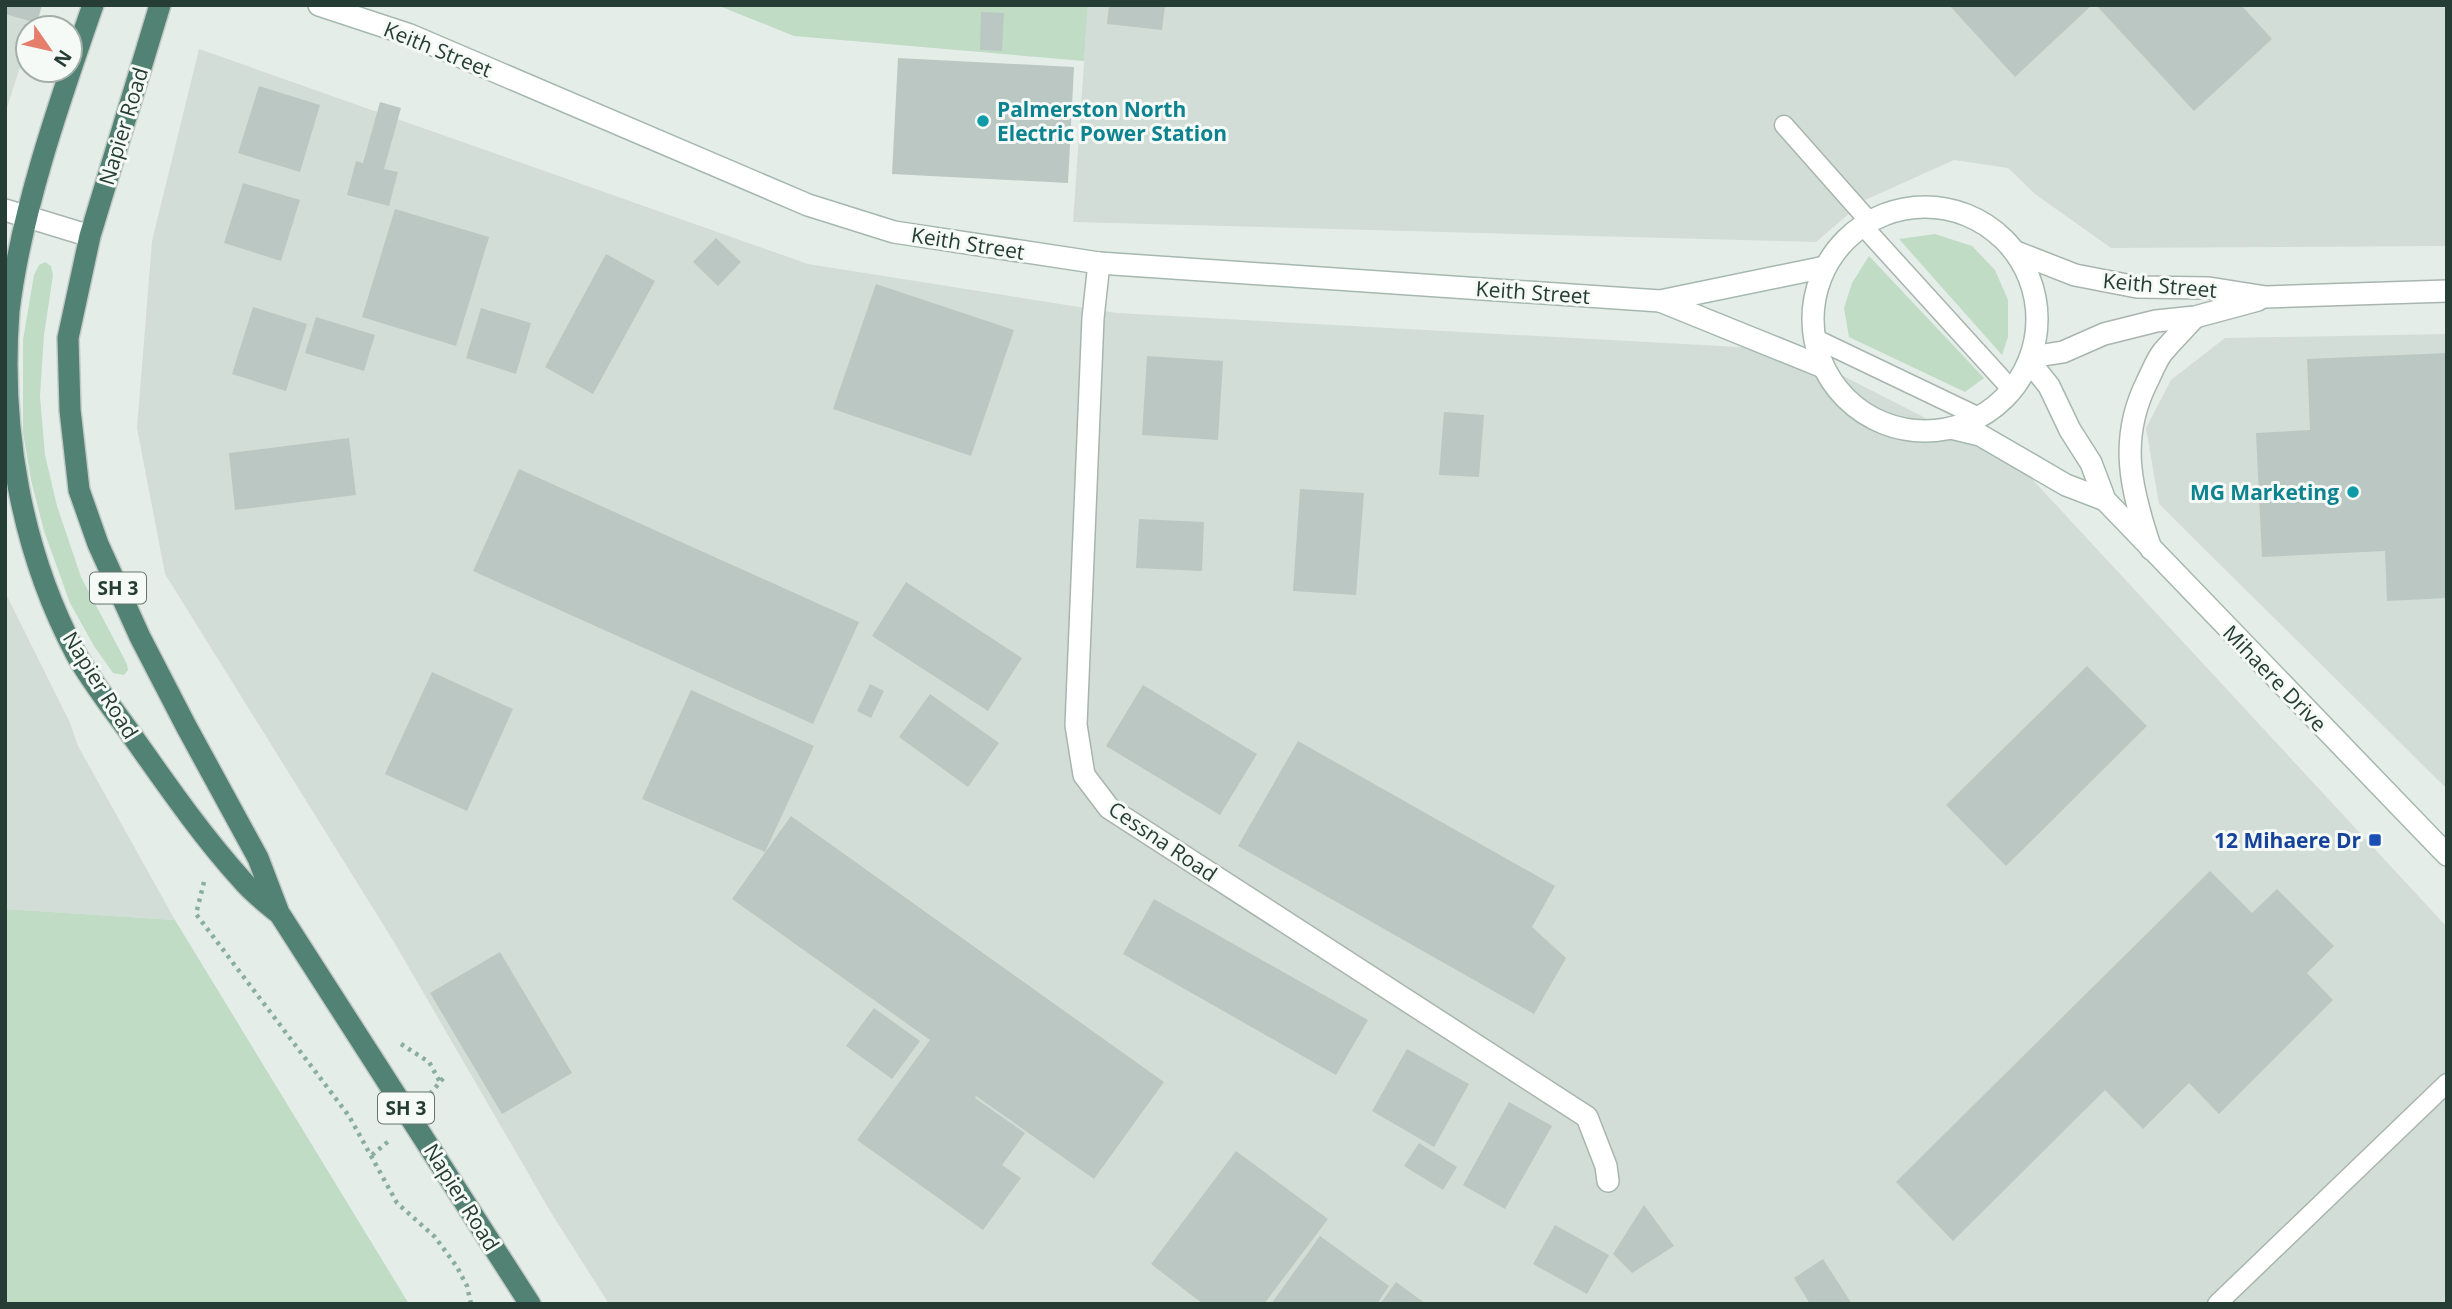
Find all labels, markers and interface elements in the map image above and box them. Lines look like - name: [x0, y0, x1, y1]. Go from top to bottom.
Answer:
- north arrow: [14, 14, 84, 84]
- street label: Keith Street: [380, 15, 496, 83]
- text: N: [48, 45, 78, 72]
- street label: Napier Road: [92, 64, 154, 188]
- place label: Palmerston North Electric Power Station: [997, 95, 1227, 147]
- marker: Palmerston North Electric Power Station: [975, 113, 991, 129]
- street label: Keith Street: [909, 220, 1027, 266]
- street label: Keith Street: [2102, 266, 2218, 304]
- street label: Keith Street: [1475, 274, 1591, 310]
- place label: MG Marketing: [2190, 478, 2339, 506]
- marker: MG Marketing: [2345, 484, 2361, 500]
- road number: SH 3: [90, 572, 146, 604]
- street label: Mihaere Drive: [2217, 619, 2333, 737]
- street label: Napier Road: [57, 626, 145, 744]
- street label: Cessna Road: [1103, 794, 1223, 888]
- place label: 12 Mihaere Dr: [2214, 826, 2361, 854]
- marker: 12 Mihaere Dr: [2367, 832, 2383, 848]
- road number: SH 3: [378, 1092, 434, 1124]
- street label: Napier Road: [418, 1138, 506, 1256]

